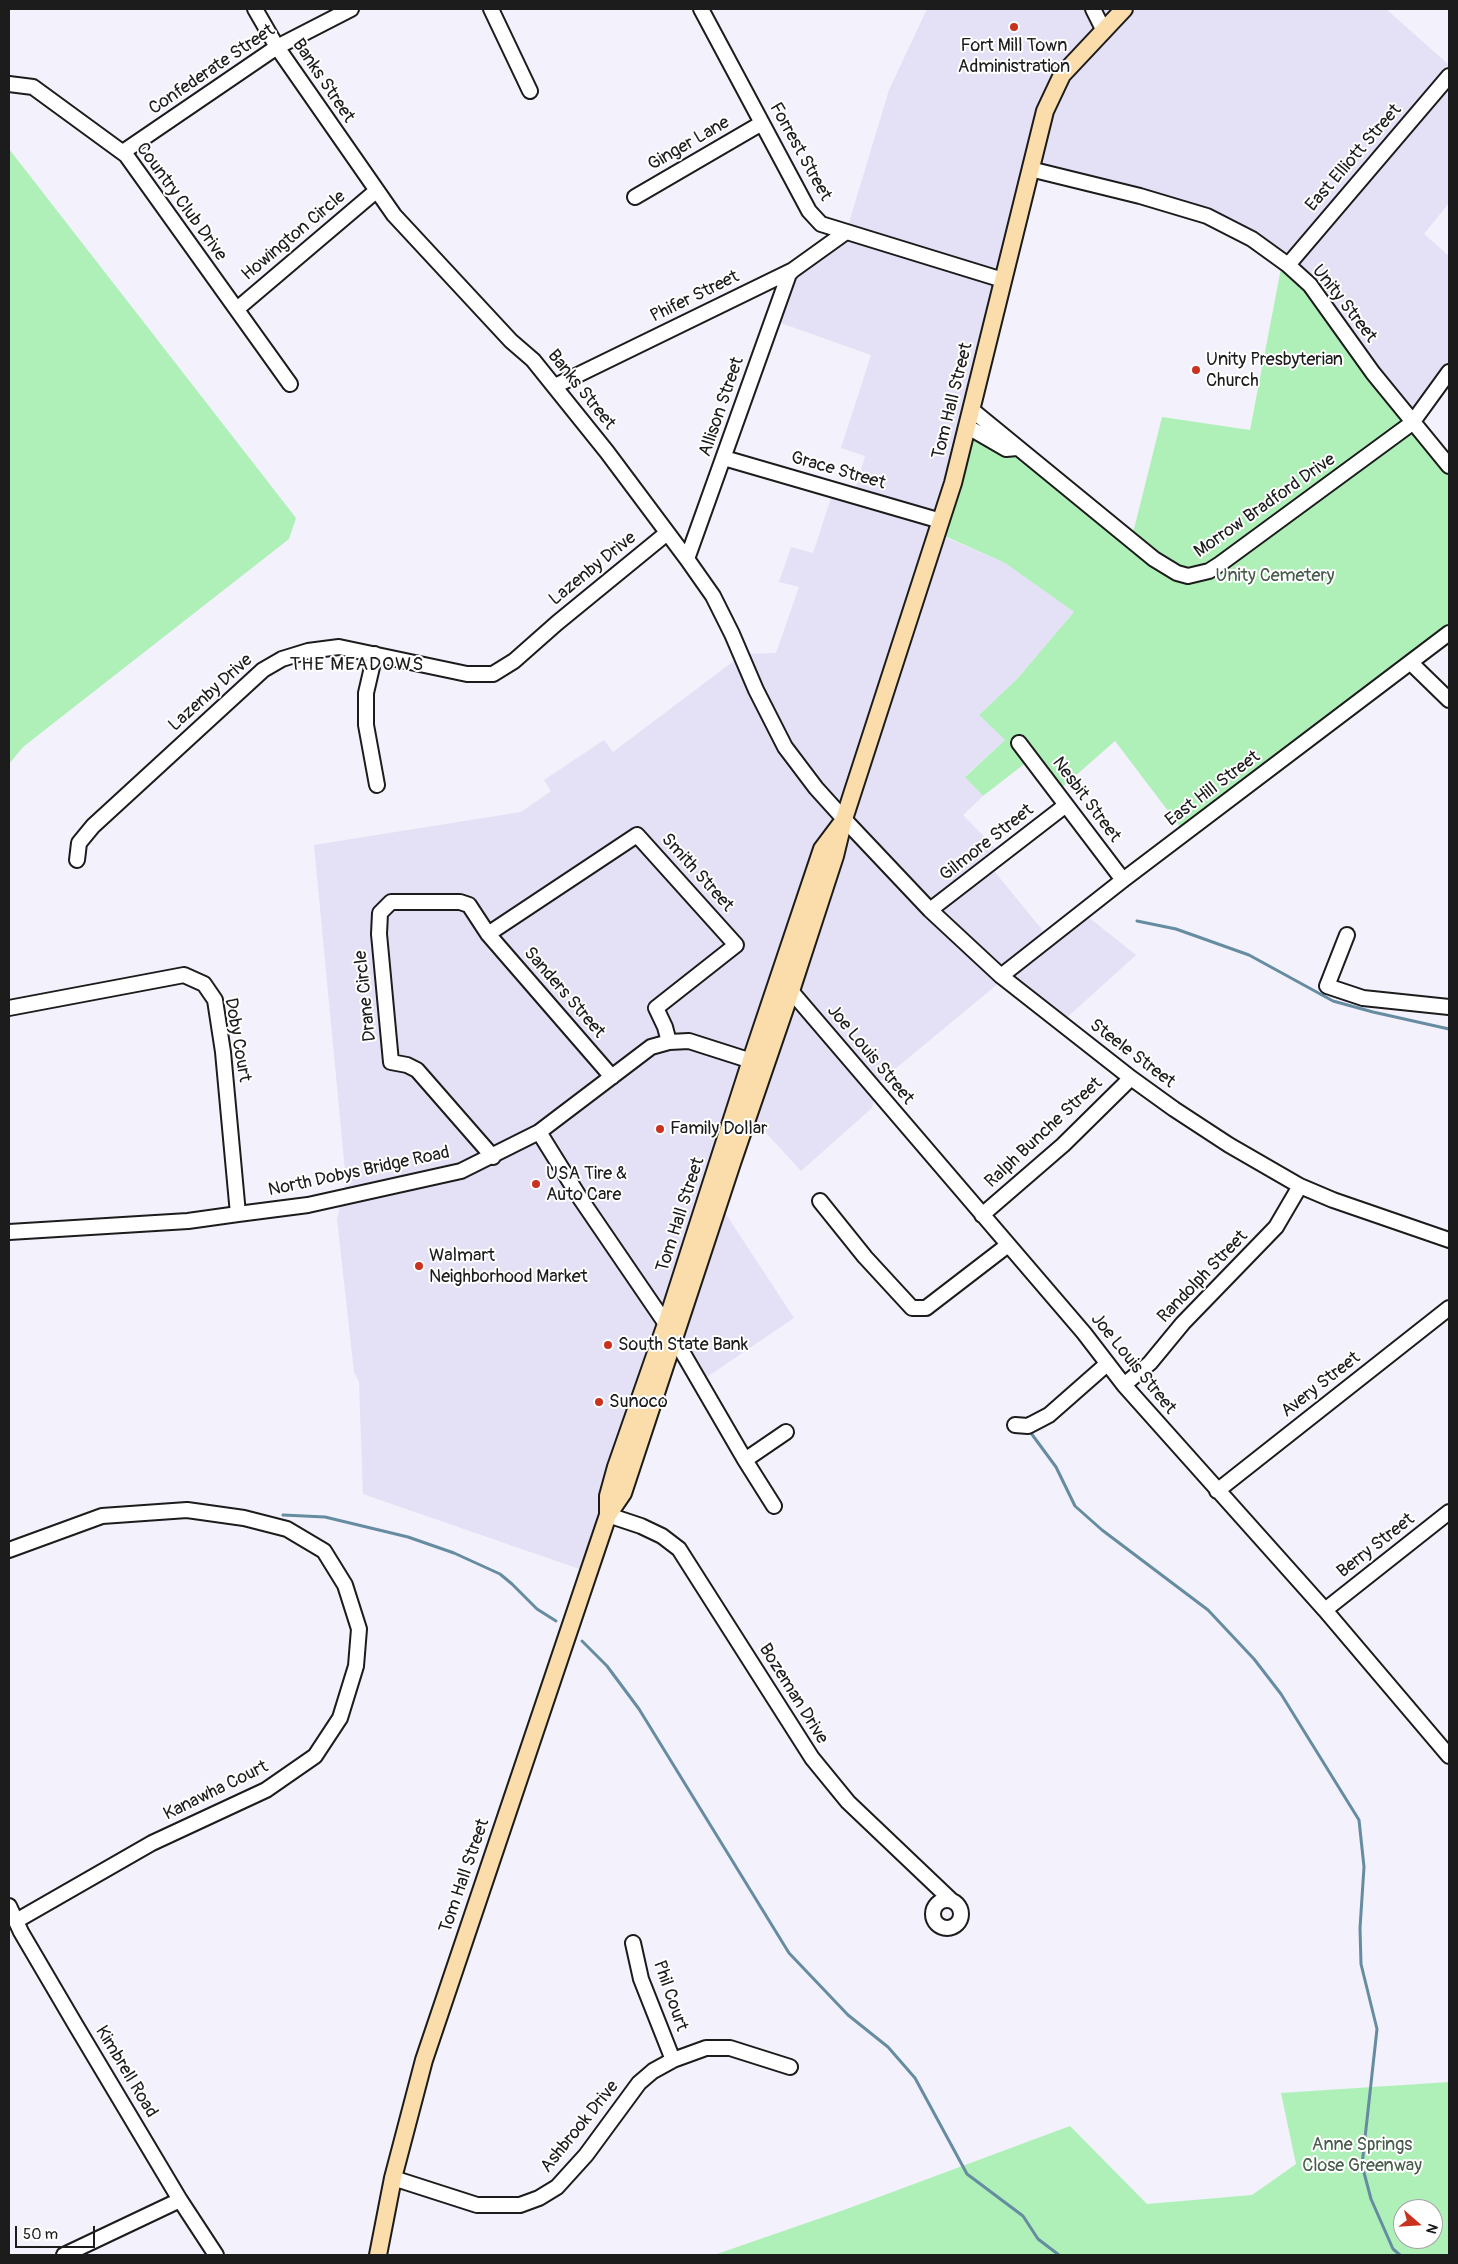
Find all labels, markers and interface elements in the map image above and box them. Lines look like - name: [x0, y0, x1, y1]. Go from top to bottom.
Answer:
- street label: Confederate Street: [145, 20, 279, 120]
- marker: Fort Mill Town Administration: [1008, 21, 1020, 33]
- street label: Banks Street: [287, 35, 359, 127]
- place label: Fort Mill Town Administration: [958, 35, 1070, 78]
- street label: Forrest Street: [764, 99, 836, 205]
- street label: East Elliott Street: [1302, 100, 1406, 216]
- street label: Ginger Lane: [644, 112, 734, 176]
- street label: Country Club Drive: [131, 139, 231, 265]
- street label: Howington Circle: [238, 186, 350, 286]
- street label: Unity Street: [1307, 261, 1381, 347]
- street label: Phifer Street: [647, 266, 743, 328]
- street label: Tom Hall Street: [928, 341, 978, 461]
- street label: Banks Street: [542, 346, 620, 434]
- place label: Unity Presbyterian Church: [1206, 349, 1343, 392]
- street label: Allison Street: [695, 354, 749, 460]
- marker: Unity Presbyterian Church: [1190, 364, 1202, 376]
- street label: Grace Street: [788, 447, 888, 495]
- street label: Morrow Bradford Drive: [1190, 449, 1340, 563]
- street label: Lazenby Drive: [545, 527, 641, 611]
- park label: Unity Cemetery: [1215, 565, 1335, 587]
- street label: Lazenby Drive: [165, 650, 257, 736]
- district label: THE MEADOWS: [288, 654, 426, 676]
- street label: East Hill Street: [1161, 746, 1265, 832]
- street label: Nesbit Street: [1047, 753, 1125, 847]
- street label: Gilmore Street: [936, 800, 1038, 886]
- street label: Smith Street: [656, 829, 738, 917]
- street label: Sanders Street: [519, 943, 609, 1043]
- street label: Drane Circle: [350, 949, 382, 1043]
- street label: Doby Court: [219, 996, 255, 1084]
- street label: Joe Louis Street: [822, 1001, 918, 1109]
- street label: Steele Street: [1085, 1015, 1179, 1093]
- street label: Ralph Bunche Street: [981, 1073, 1107, 1193]
- place label: Family Dollar: [670, 1118, 768, 1140]
- marker: Family Dollar: [654, 1123, 666, 1135]
- street label: North Dobys Bridge Road: [266, 1142, 452, 1202]
- street label: Tom Hall Street: [652, 1155, 710, 1275]
- place label: USA Tire & Auto Care: [546, 1163, 627, 1206]
- marker: USA Tire & Auto Care: [530, 1178, 542, 1190]
- street label: Randolph Street: [1153, 1226, 1253, 1328]
- place label: Walmart Neighborhood Market: [429, 1245, 588, 1288]
- marker: Walmart Neighborhood Market: [413, 1260, 425, 1272]
- street label: Joe Louis Street: [1086, 1309, 1180, 1419]
- place label: South State Bank: [618, 1334, 748, 1356]
- marker: South State Bank: [602, 1339, 614, 1351]
- street label: Avery Street: [1277, 1347, 1365, 1423]
- place label: Sunoco: [609, 1391, 668, 1413]
- marker: Sunoco: [593, 1396, 605, 1408]
- street label: Berry Street: [1333, 1509, 1419, 1583]
- street label: Bozeman Drive: [754, 1640, 832, 1748]
- street label: Kanawha Court: [160, 1756, 272, 1826]
- street label: Tom Hall Street: [435, 1816, 495, 1936]
- street label: Phil Court: [648, 1958, 692, 2034]
- street label: Kimbrell Road: [90, 2022, 162, 2122]
- street label: Ashbrook Drive: [536, 2077, 624, 2177]
- park label: Anne Springs Close Greenway: [1302, 2134, 1422, 2176]
- north arrow: [1393, 2199, 1443, 2249]
- scale bar: [18, 2216, 98, 2248]
- text: N: [1422, 2221, 1441, 2236]
- text: 50 m: [23, 2225, 58, 2244]

